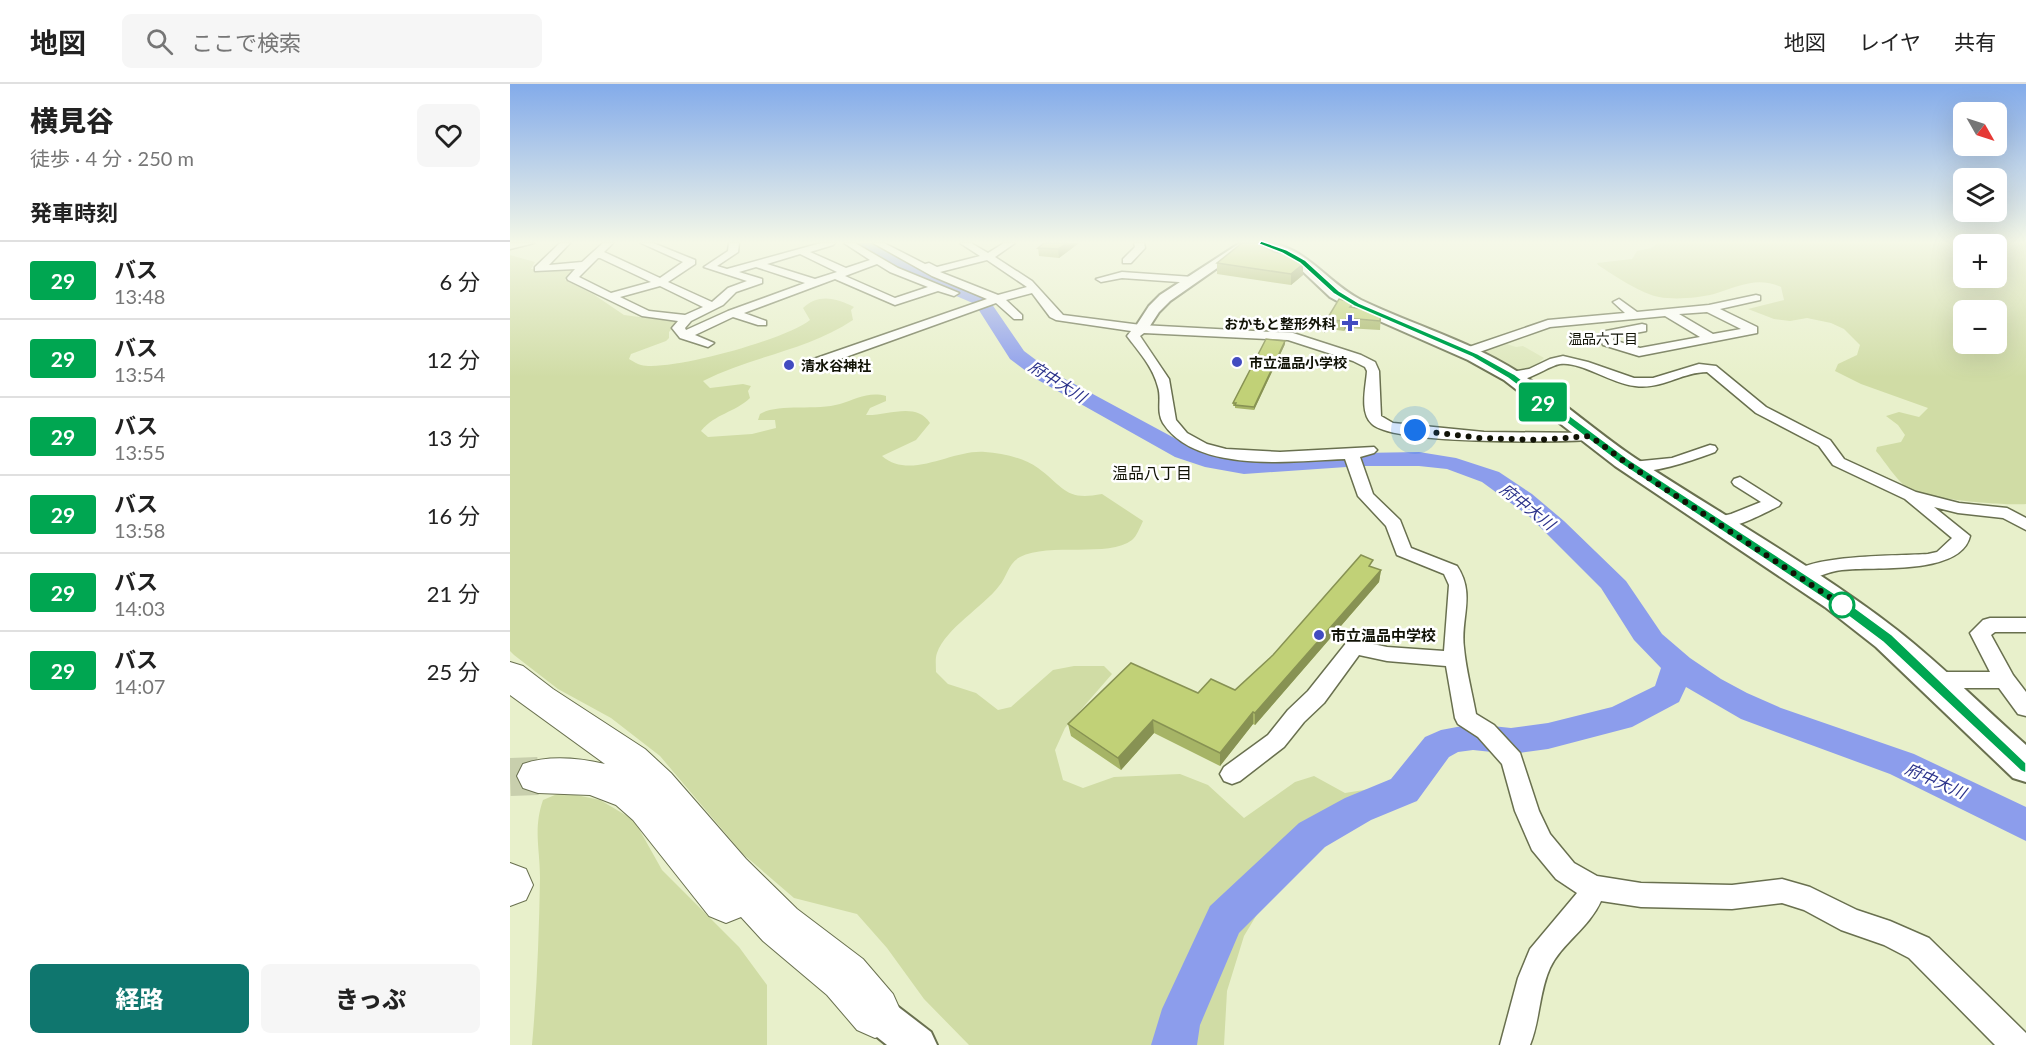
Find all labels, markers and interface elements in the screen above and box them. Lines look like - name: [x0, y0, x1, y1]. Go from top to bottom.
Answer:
- search box: [122, 14, 542, 68]
- text: 地図: [30, 25, 86, 59]
- icon: search: [143, 25, 176, 58]
- text: ここで検索: [191, 29, 301, 56]
- text: 地図: [1784, 29, 1826, 54]
- text: レイヤ: [1859, 29, 1921, 54]
- text: 共有: [1954, 29, 1996, 54]
- north arrow: [1953, 102, 2007, 156]
- map controls: [1953, 102, 2007, 354]
- text: 横見谷: [30, 103, 114, 137]
- button: heart: [417, 104, 480, 167]
- text: 徒歩 · 4 分 · 250 m: [30, 146, 194, 170]
- button: layers: [1953, 168, 2007, 222]
- text: 発車時刻: [30, 199, 118, 226]
- button: +: [1953, 234, 2007, 288]
- text: バス: [114, 256, 158, 283]
- text: 29: [51, 268, 75, 293]
- text: 6 分: [440, 268, 480, 295]
- text: 13:48: [114, 284, 165, 308]
- button: −: [1953, 300, 2007, 354]
- marker: おかもと整形外科: [1341, 314, 1359, 332]
- place label: おかもと整形外科: [1224, 315, 1336, 332]
- district label: 温品六丁目: [1568, 330, 1638, 347]
- text: バス: [114, 334, 158, 361]
- text: 29: [51, 346, 75, 371]
- text: 12 分: [427, 346, 480, 373]
- place label: 市立温品小学校: [1249, 354, 1347, 371]
- marker: 市立温品小学校: [1230, 355, 1244, 369]
- water label: 府中大川: [1026, 356, 1092, 407]
- place label: 清水谷神社: [801, 357, 871, 374]
- marker: 清水谷神社: [782, 358, 796, 372]
- text: 13:54: [114, 362, 165, 386]
- line badge: 29: [1516, 382, 1570, 422]
- text: 29: [1531, 390, 1555, 415]
- text: バス: [114, 412, 158, 439]
- your location: [1400, 415, 1430, 445]
- text: 29: [51, 424, 75, 449]
- text: 13 分: [427, 424, 480, 451]
- text: 13:55: [114, 440, 165, 464]
- district label: 温品八丁目: [1112, 463, 1192, 482]
- water label: 府中大川: [1497, 479, 1561, 534]
- text: バス: [114, 490, 158, 517]
- text: 29: [51, 502, 75, 527]
- text: 16 分: [427, 502, 480, 529]
- text: 13:58: [114, 518, 165, 542]
- text: バス: [114, 568, 158, 595]
- text: 29: [51, 580, 75, 605]
- text: 21 分: [427, 580, 480, 607]
- unlabelled marker: [1829, 592, 1855, 618]
- text: 14:03: [114, 596, 165, 620]
- place label: 市立温品中学校: [1331, 626, 1436, 644]
- marker: 市立温品中学校: [1312, 628, 1326, 642]
- text: バス: [114, 646, 158, 673]
- text: 29: [51, 658, 75, 683]
- text: 25 分: [427, 658, 480, 685]
- text: 14:07: [114, 674, 165, 698]
- water label: 府中大川: [1903, 758, 1971, 803]
- button: 経路: [30, 964, 249, 1033]
- button: きっぷ: [261, 964, 480, 1033]

